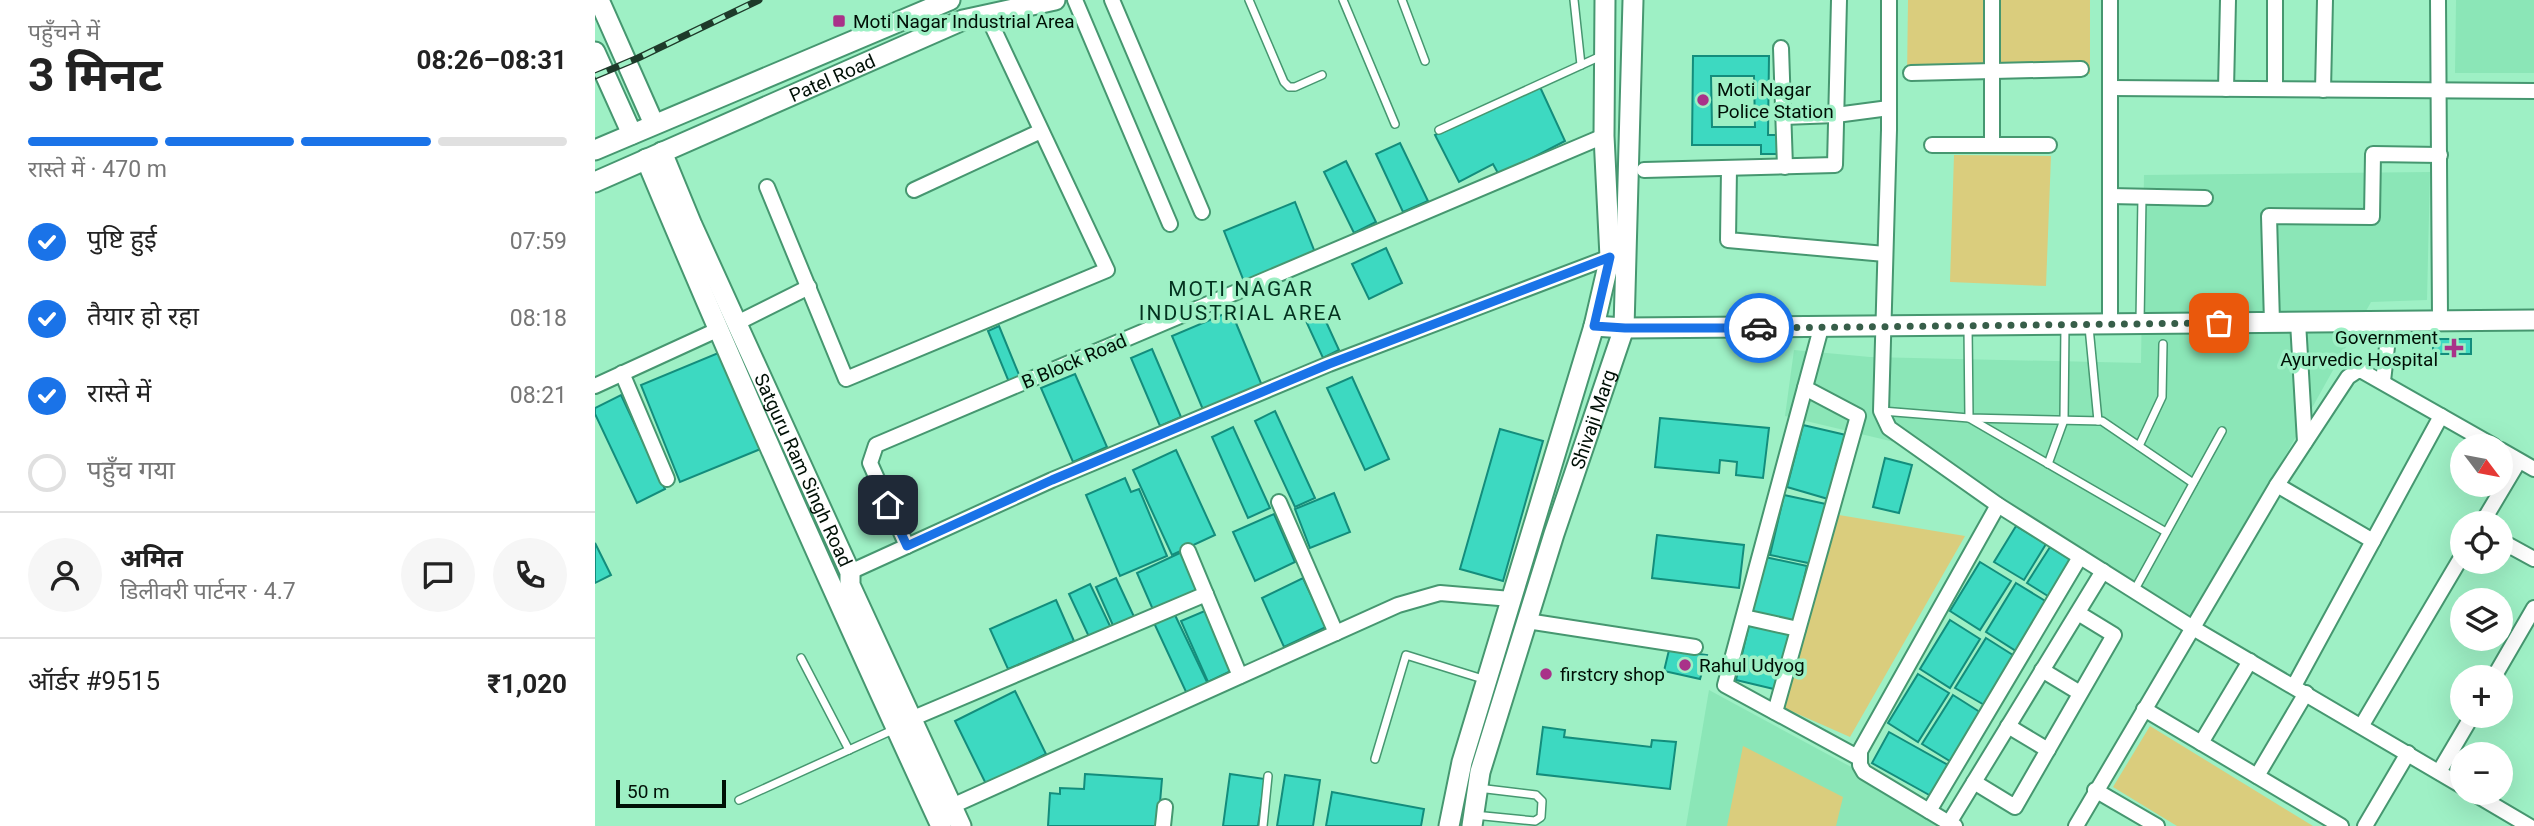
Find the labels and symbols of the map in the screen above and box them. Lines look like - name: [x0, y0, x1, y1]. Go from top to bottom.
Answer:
- place label: Moti Nagar Industrial Area: [853, 10, 1075, 33]
- marker: Moti Nagar Industrial Area: [831, 13, 847, 29]
- street label: Patel Road: [786, 49, 879, 107]
- place label: Moti Nagar Police Station: [1717, 78, 1834, 123]
- marker: Moti Nagar Police Station: [1695, 92, 1711, 108]
- district label: MOTI NAGAR INDUSTRIAL AREA: [1139, 277, 1343, 325]
- courier: [1724, 293, 1794, 363]
- pin: [2189, 293, 2249, 353]
- place label: Government Ayurvedic Hospital: [2280, 326, 2438, 371]
- street label: B Block Road: [1018, 329, 1130, 394]
- marker: Government Ayurvedic Hospital: [2444, 338, 2464, 358]
- street label: Shivaji Marg: [1566, 367, 1621, 472]
- street label: Satguru Ram Singh Road: [749, 370, 857, 570]
- north arrow: [2450, 434, 2513, 497]
- pin: [858, 475, 918, 535]
- place label: Rahul Udyog: [1699, 654, 1805, 677]
- marker: Rahul Udyog: [1677, 657, 1693, 673]
- place label: firstcry shop: [1560, 663, 1665, 686]
- marker: firstcry shop: [1538, 666, 1554, 682]
- scale bar: [616, 777, 726, 809]

